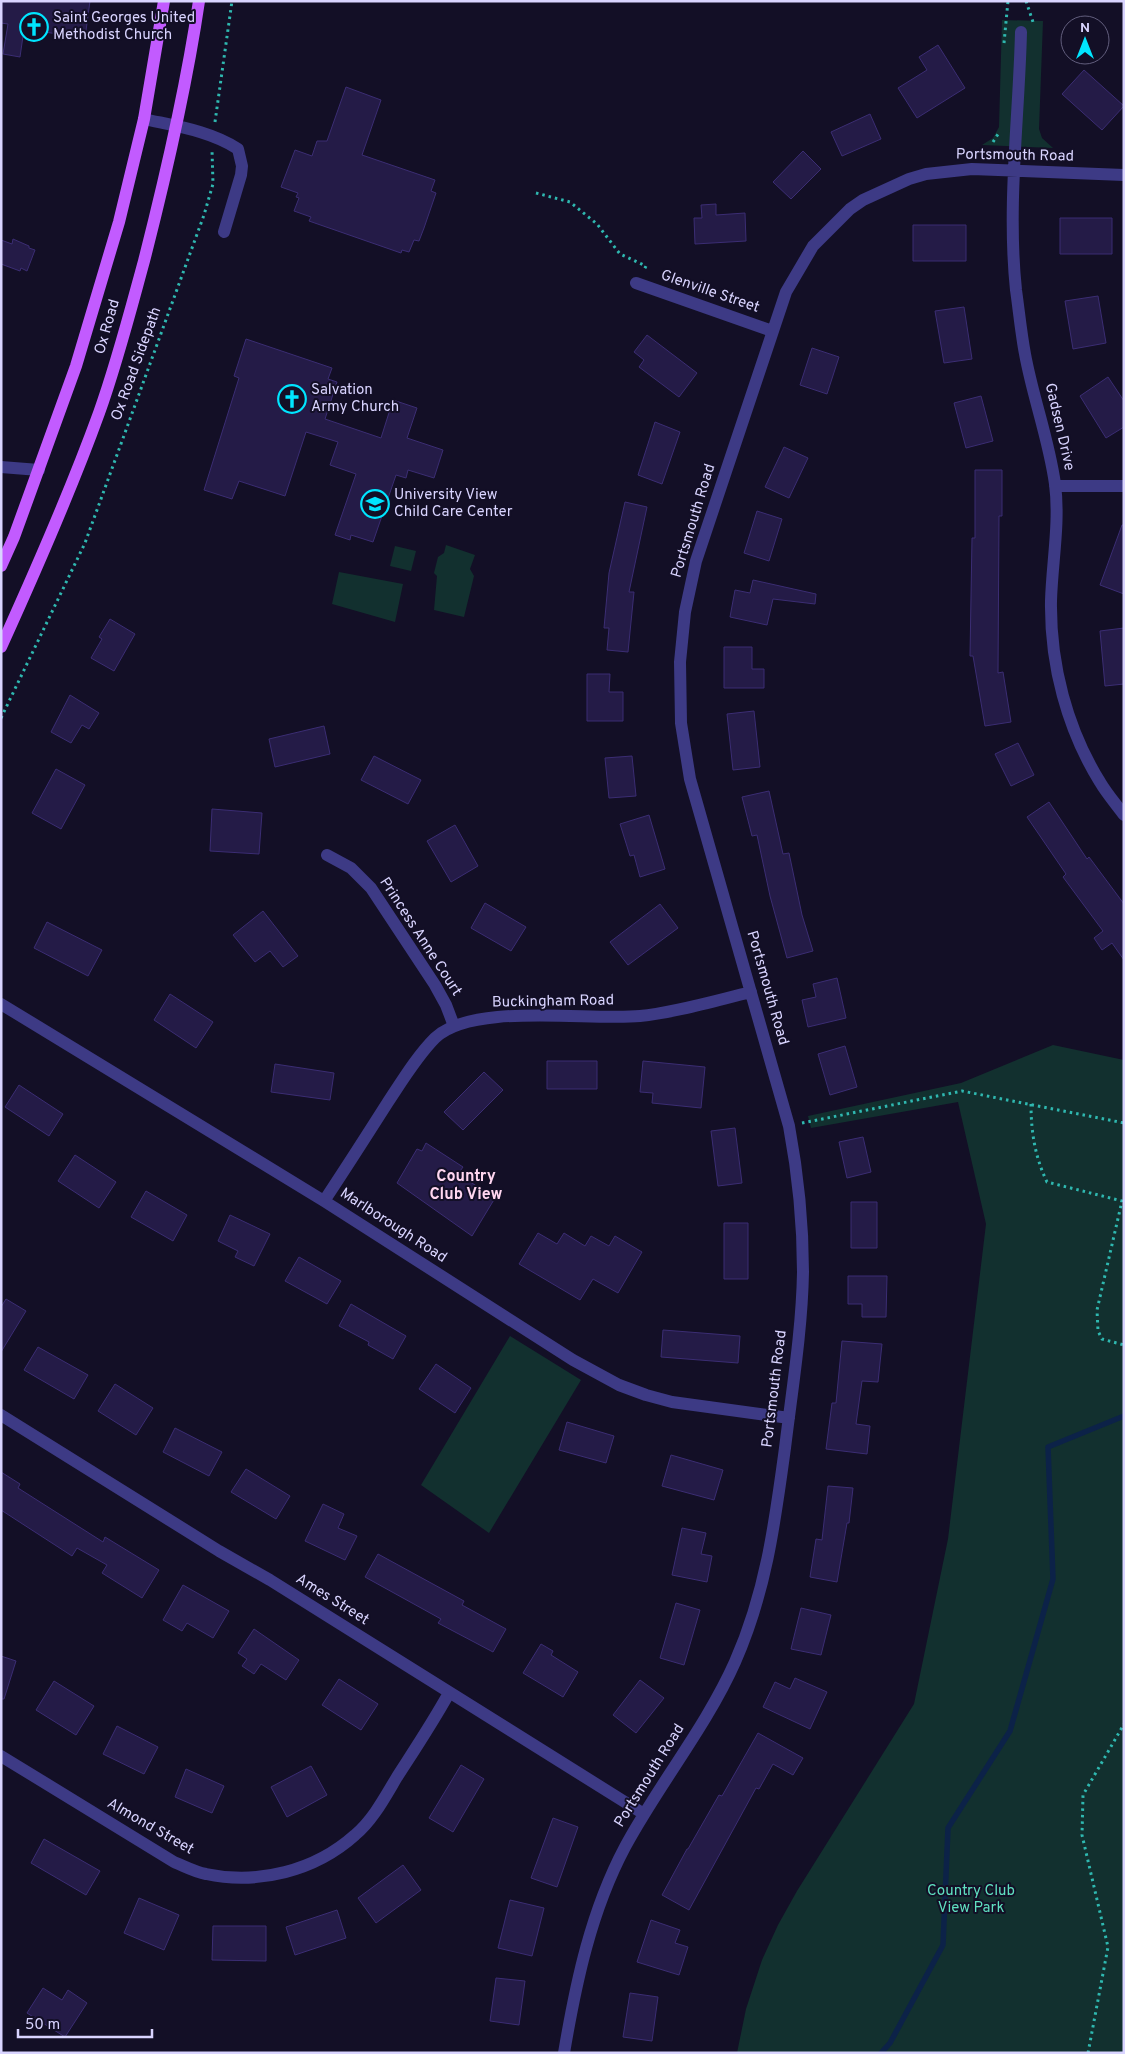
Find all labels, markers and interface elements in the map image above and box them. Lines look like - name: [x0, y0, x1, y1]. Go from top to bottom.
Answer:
- place label: Saint Georges United Methodist Church: [53, 9, 195, 45]
- church icon: Saint Georges United Methodist Church: [19, 12, 49, 42]
- north arrow: [1060, 15, 1110, 65]
- text: N: [1080, 20, 1090, 37]
- street label: Portsmouth Road: [956, 145, 1074, 167]
- street label: Glenville Street: [658, 266, 762, 318]
- street label: Ox Road: [91, 297, 125, 357]
- street label: Ox Road Sidepath: [108, 305, 166, 423]
- place label: Salvation Army Church: [311, 381, 399, 417]
- street label: Gadsen Drive: [1040, 381, 1078, 473]
- church icon: Salvation Army Church: [277, 384, 307, 414]
- street label: Portsmouth Road: [668, 462, 720, 580]
- place label: University View Child Care Center: [394, 486, 513, 522]
- school or university icon: University View Child Care Center: [360, 489, 390, 519]
- street label: Princess Anne Court: [375, 874, 465, 1000]
- street label: Portsmouth Road: [742, 929, 792, 1047]
- street label: Buckingham Road: [492, 991, 614, 1013]
- district label: Country Club View: [429, 1167, 503, 1205]
- street label: Marlborough Road: [336, 1184, 450, 1268]
- street label: Portsmouth Road: [758, 1329, 792, 1449]
- street label: Ames Street: [292, 1570, 372, 1630]
- street label: Portsmouth Road: [611, 1721, 689, 1831]
- street label: Almond Street: [103, 1794, 197, 1860]
- park label: Country Club View Park: [927, 1882, 1015, 1918]
- scale bar: [18, 2006, 151, 2038]
- text: 50 m: [25, 2016, 60, 2035]

